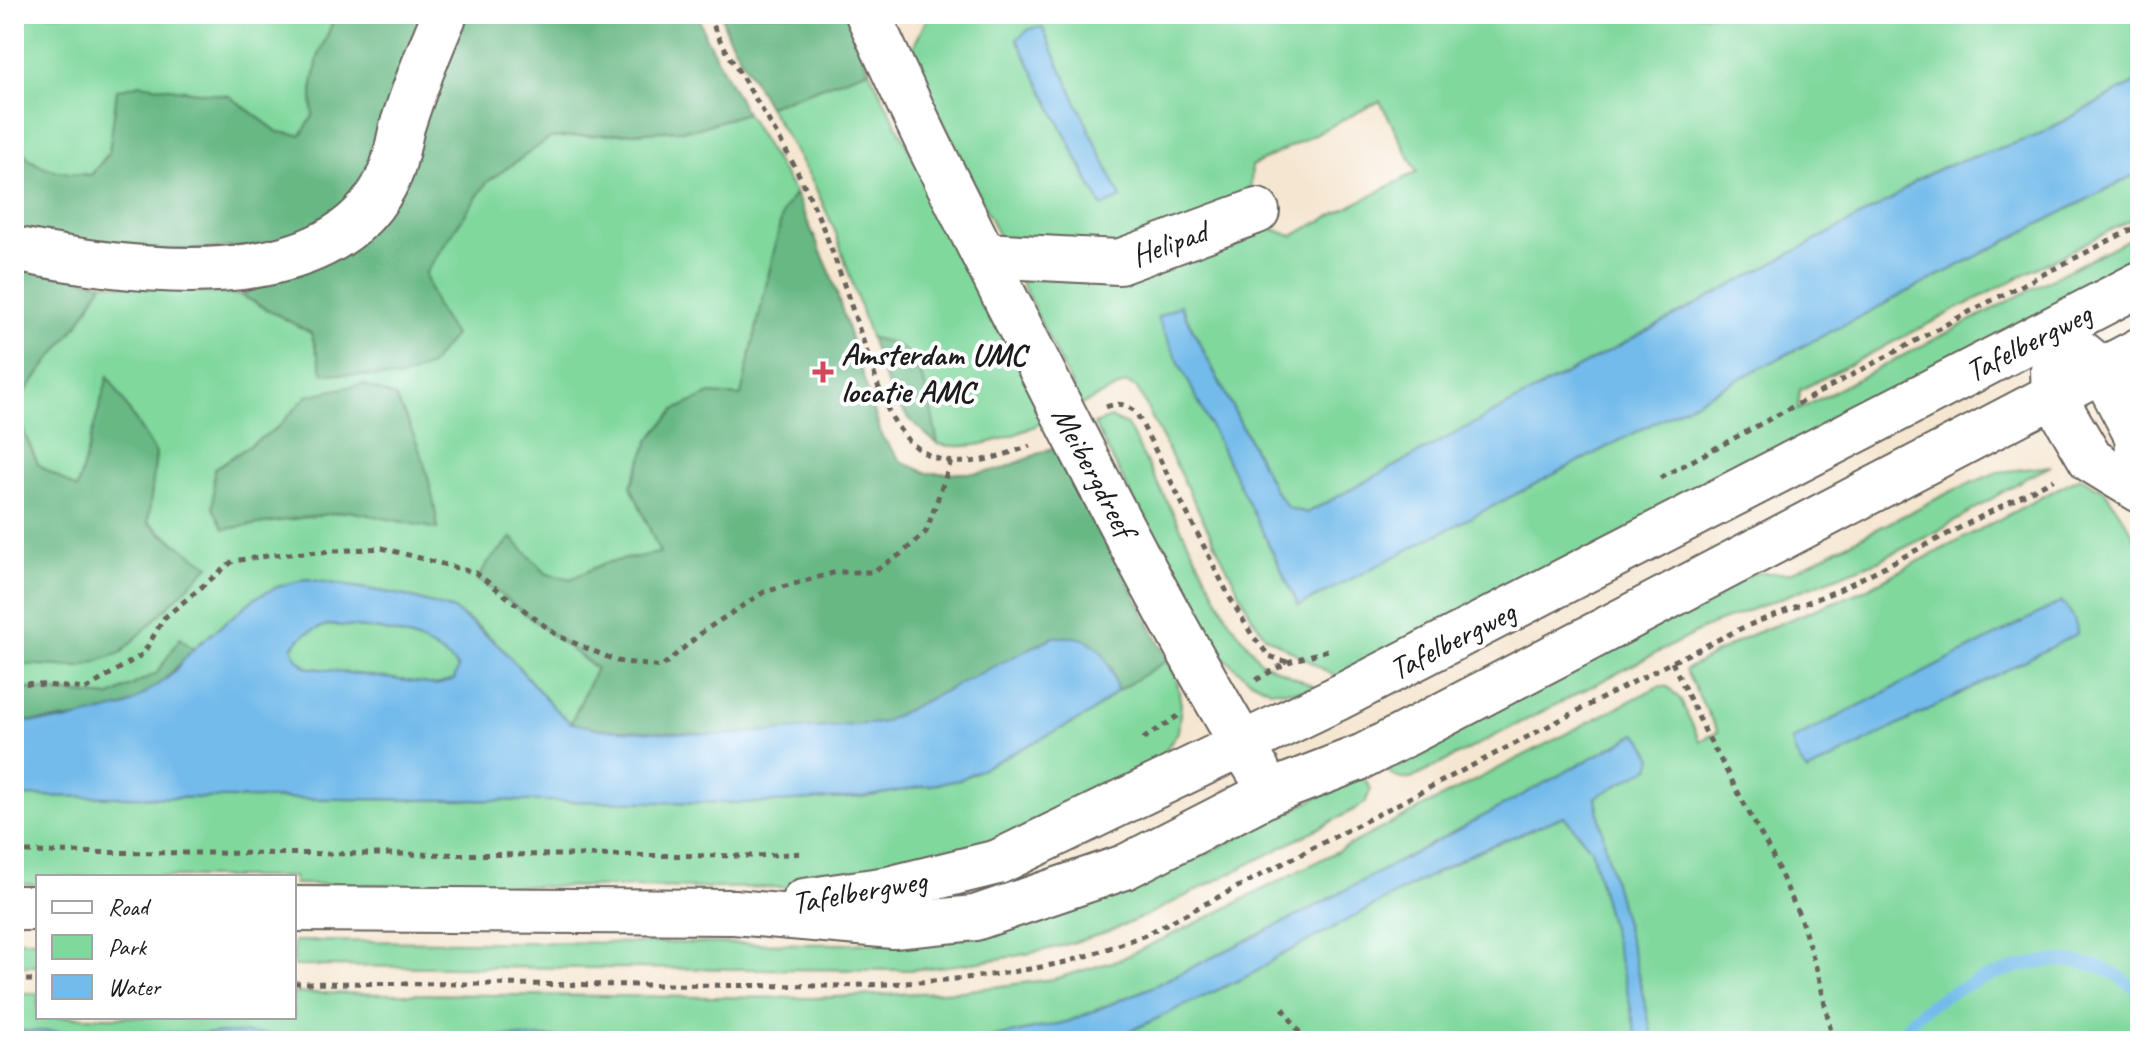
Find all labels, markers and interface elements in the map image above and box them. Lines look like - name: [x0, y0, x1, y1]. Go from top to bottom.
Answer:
- street label: Helipad: [1126, 209, 1217, 276]
- street label: Tafelbergweg: [1958, 292, 2100, 392]
- place label: Amsterdam UMC locatie AMC: [841, 334, 1030, 412]
- marker: Amsterdam UMC locatie AMC: [812, 361, 834, 383]
- street label: Meibergdreef: [1042, 399, 1148, 550]
- street label: Tafelbergweg: [1382, 590, 1524, 690]
- street label: Tafelbergweg: [788, 859, 931, 924]
- legend: [36, 875, 296, 1019]
- text: Road: [108, 892, 152, 922]
- text: Park: [108, 932, 148, 962]
- text: Water: [108, 972, 163, 1002]

